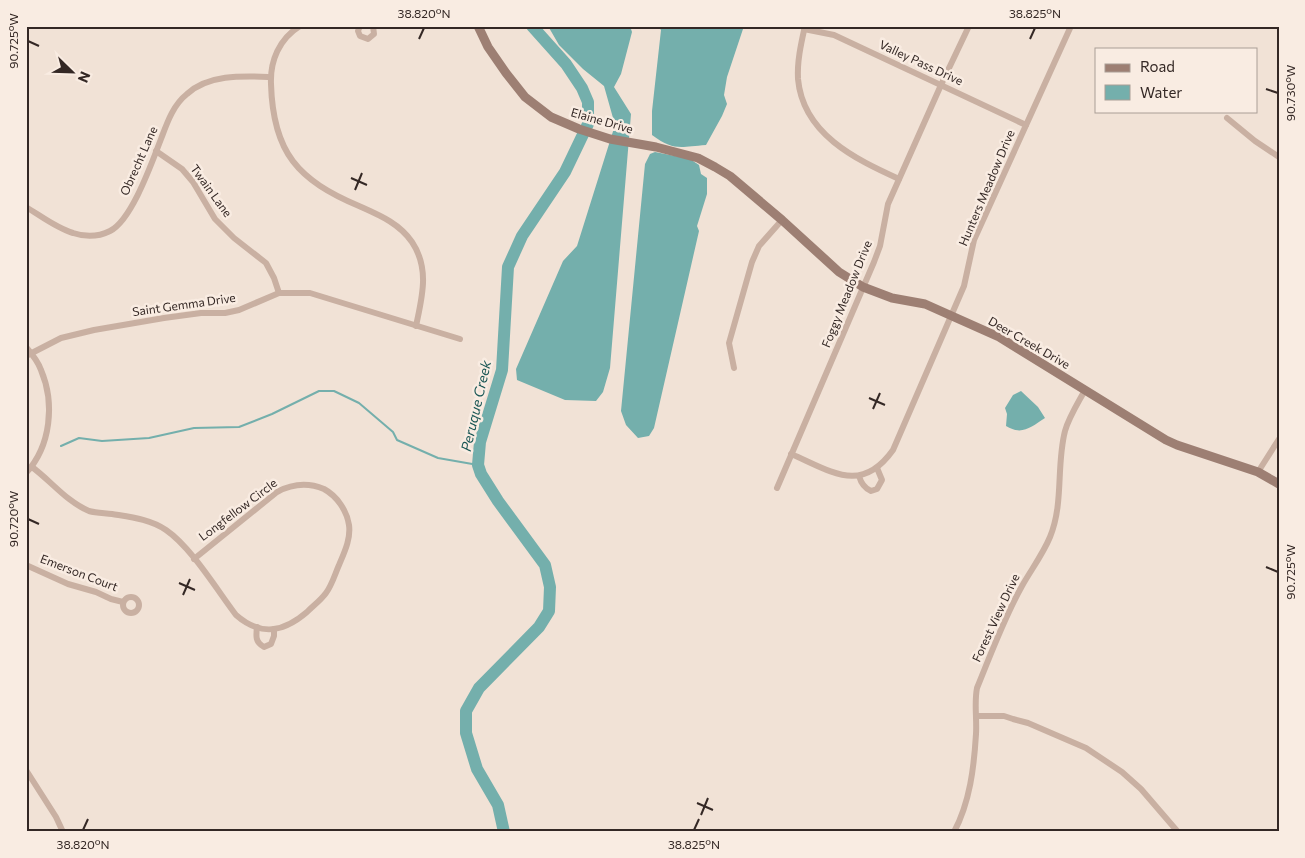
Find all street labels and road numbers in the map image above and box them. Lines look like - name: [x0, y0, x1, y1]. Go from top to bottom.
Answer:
- street label: Valley Pass Drive: [877, 37, 965, 88]
- street label: Elaine Drive: [570, 104, 635, 136]
- street label: Obrecht Lane: [117, 124, 160, 197]
- street label: Hunters Meadow Drive: [955, 127, 1017, 248]
- street label: Twain Lane: [188, 162, 235, 219]
- street label: Foggy Meadow Drive: [818, 238, 874, 349]
- street label: Saint Gemma Drive: [131, 290, 236, 318]
- street label: Deer Creek Drive: [986, 313, 1073, 371]
- street label: Longfellow Circle: [196, 475, 279, 543]
- street label: Emerson Court: [39, 551, 120, 593]
- street label: Forest View Drive: [969, 571, 1022, 664]

